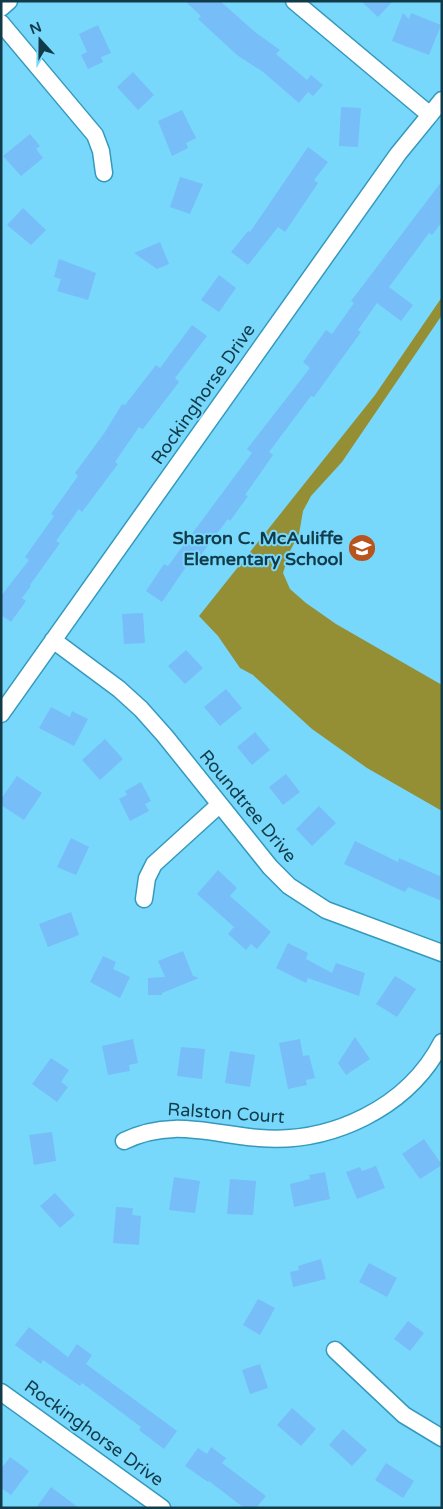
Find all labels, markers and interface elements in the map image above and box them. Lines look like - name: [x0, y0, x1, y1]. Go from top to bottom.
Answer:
- north arrow: [15, 15, 65, 65]
- text: N: [27, 18, 44, 38]
- street label: Rockinghorse Drive: [146, 319, 260, 469]
- place label: Sharon C. McAuliffe Elementary School: [172, 527, 343, 570]
- school or university icon: Sharon C. McAuliffe Elementary School: [347, 533, 377, 563]
- street label: Roundtree Drive: [195, 745, 301, 867]
- street label: Ralston Court: [167, 1098, 285, 1128]
- street label: Rockinghorse Drive: [20, 1375, 168, 1491]

